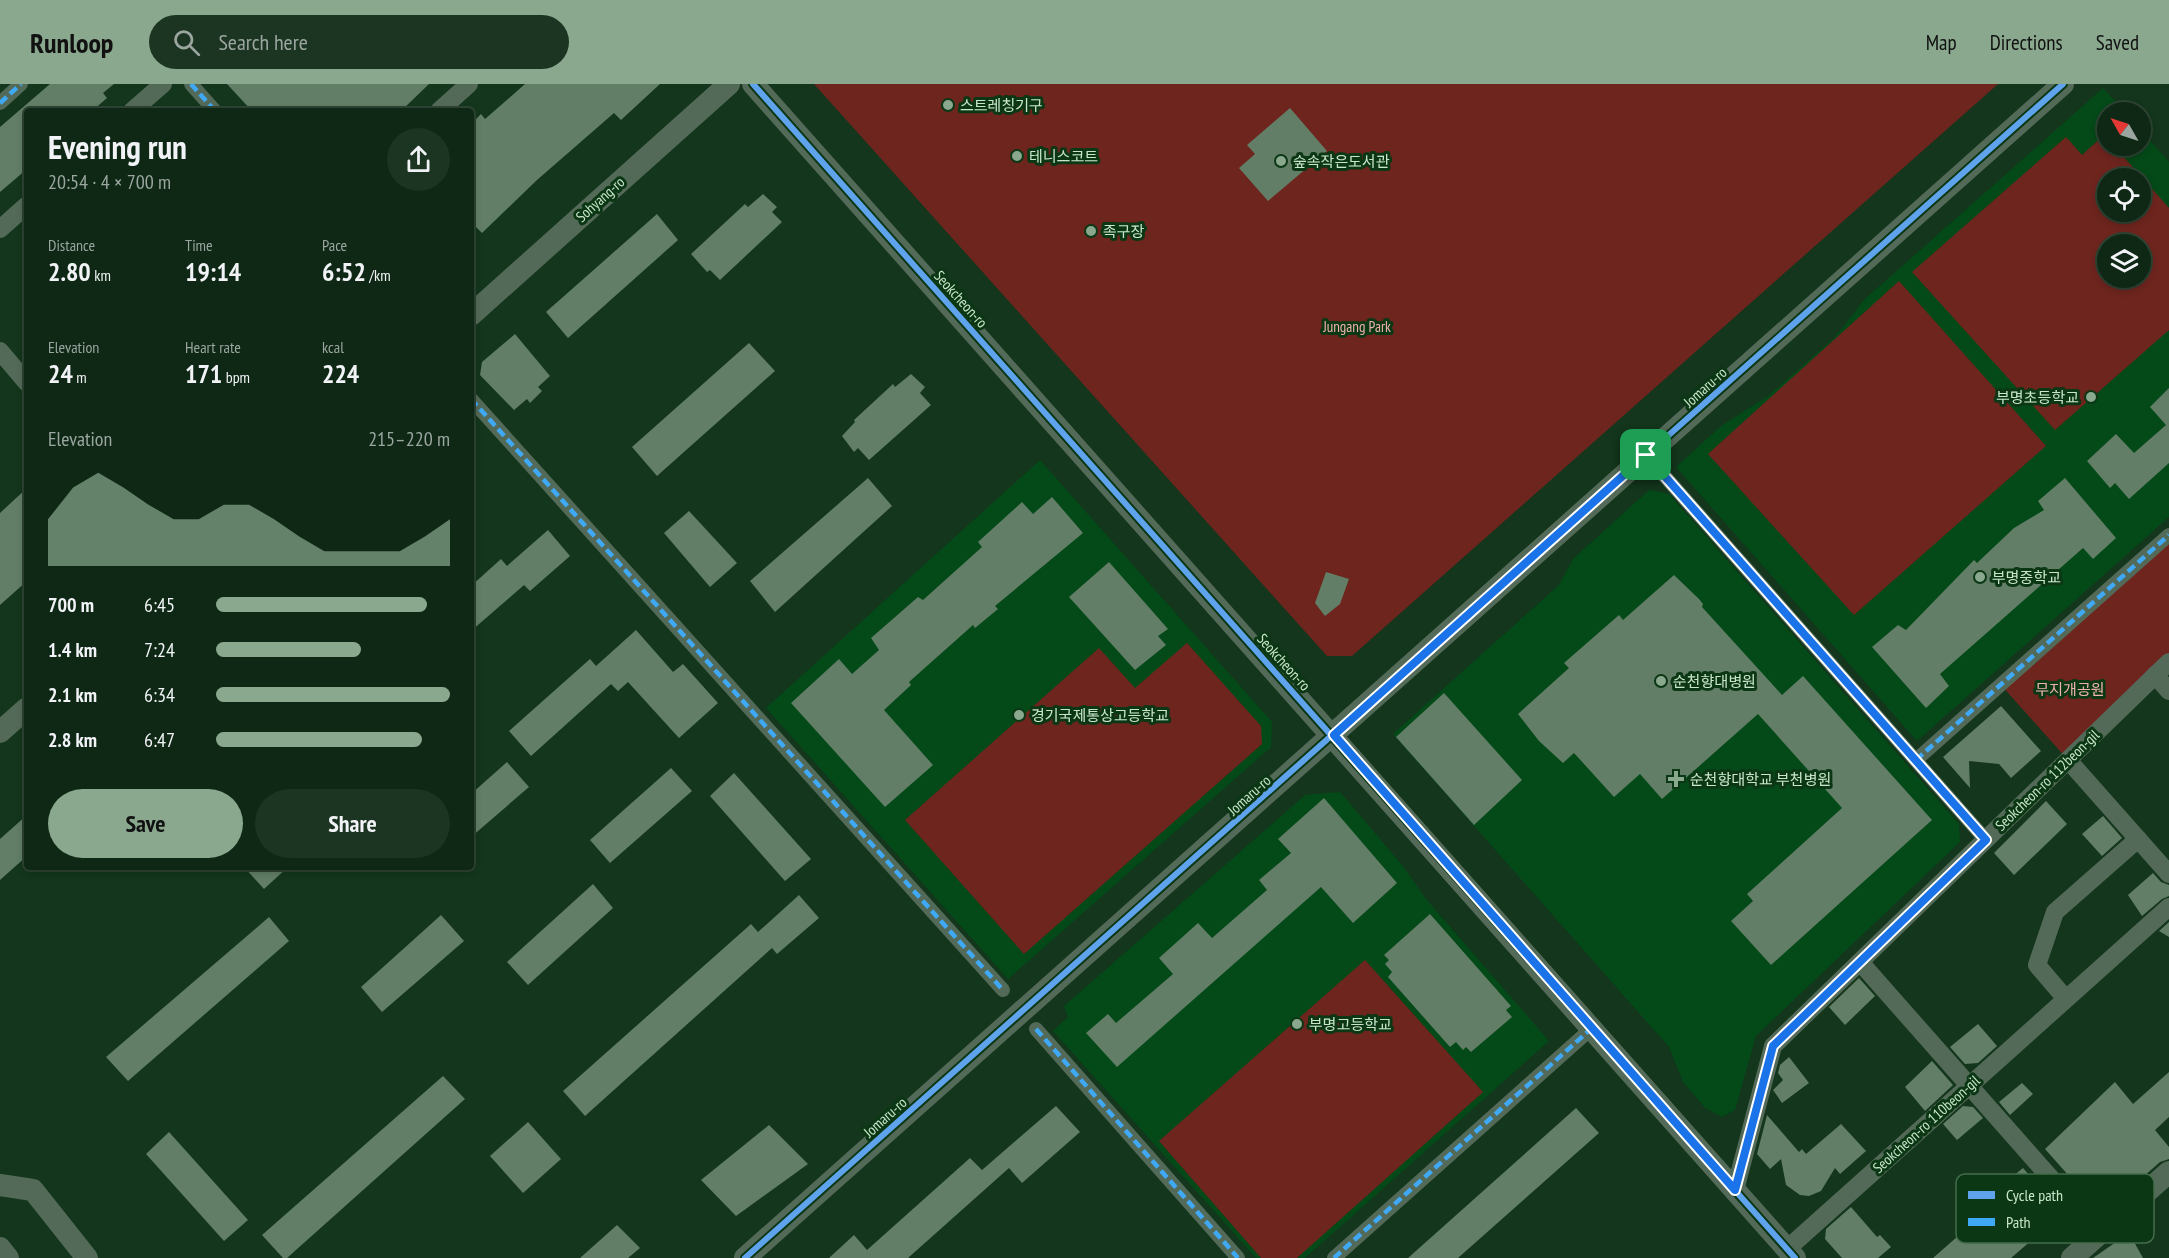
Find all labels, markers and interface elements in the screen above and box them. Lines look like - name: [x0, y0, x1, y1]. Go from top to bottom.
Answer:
- search box: [149, 15, 569, 69]
- text: Runloop: [30, 24, 113, 61]
- icon: search: [170, 26, 203, 59]
- text: Search here: [218, 28, 308, 56]
- text: Map: [1926, 29, 1957, 56]
- text: Directions: [1990, 29, 2063, 56]
- text: Saved: [2096, 29, 2139, 56]
- place label: 스트레칭기구: [960, 96, 1043, 115]
- marker: 스트레칭기구: [941, 98, 955, 112]
- north arrow: [2097, 102, 2151, 156]
- map controls: [2097, 102, 2151, 288]
- text: Evening run: [48, 125, 187, 168]
- button: share: [387, 128, 450, 191]
- place label: 테니스코트: [1029, 147, 1098, 166]
- marker: 테니스코트: [1010, 149, 1024, 163]
- place label: 숲속작은도서관: [1293, 152, 1390, 171]
- marker: 숲속작은도서관: [1274, 154, 1288, 168]
- button: locate: [2097, 168, 2151, 222]
- text: 20:54 · 4 × 700 m: [48, 169, 171, 195]
- street label: Sohyang-ro: [572, 172, 628, 226]
- place label: 족구장: [1103, 222, 1145, 241]
- marker: 족구장: [1084, 224, 1098, 238]
- button: layers: [2097, 234, 2151, 288]
- text: Distance: [48, 235, 95, 255]
- text: Time: [185, 235, 213, 255]
- text: Pace: [322, 235, 347, 255]
- text: 2.80: [48, 255, 91, 288]
- text: 19:14: [185, 255, 241, 288]
- text: 6:52: [322, 255, 366, 288]
- text: km: [91, 265, 111, 285]
- text: /km: [366, 265, 391, 285]
- street label: Seokcheon-ro: [930, 266, 992, 332]
- park label: Jungang Park: [1322, 317, 1391, 336]
- text: Elevation: [48, 337, 99, 357]
- text: Heart rate: [185, 337, 241, 357]
- text: kcal: [322, 337, 344, 357]
- text: 24: [48, 357, 73, 390]
- text: 171: [185, 357, 222, 390]
- text: 224: [322, 357, 359, 390]
- street label: Jomaru-ro: [1679, 363, 1730, 412]
- text: m: [73, 367, 87, 387]
- text: bpm: [222, 367, 250, 387]
- place label: 부명초등학교: [1996, 388, 2079, 407]
- marker: 부명초등학교: [2084, 390, 2098, 404]
- text: Elevation: [48, 426, 112, 452]
- text: 215–220 m: [368, 426, 450, 452]
- pin: [1620, 429, 1671, 480]
- icon: arrive: [1629, 438, 1662, 471]
- place label: 부명중학교: [1992, 568, 2061, 587]
- marker: 부명중학교: [1973, 570, 1987, 584]
- text: 700 m: [48, 592, 94, 618]
- text: 6:45: [144, 592, 175, 618]
- street label: Seokcheon-ro: [1253, 629, 1315, 695]
- text: 1.4 km: [48, 637, 97, 663]
- text: 7:24: [144, 637, 175, 663]
- place label: 순천향대병원: [1673, 672, 1756, 691]
- marker: 순천향대병원: [1654, 674, 1668, 688]
- park label: 무지개공원: [2035, 680, 2105, 699]
- text: 2.1 km: [48, 682, 97, 708]
- text: 6:34: [144, 682, 175, 708]
- place label: 경기국제통상고등학교: [1031, 706, 1169, 725]
- marker: 경기국제통상고등학교: [1012, 708, 1026, 722]
- street label: Seokcheon-ro 112beon-gil: [1991, 725, 2103, 835]
- text: 2.8 km: [48, 727, 97, 753]
- text: 6:47: [144, 727, 175, 753]
- marker: 순천향대학교 부천병원: [1667, 770, 1685, 788]
- place label: 순천향대학교 부천병원: [1690, 770, 1831, 789]
- street label: Jomaru-ro: [1223, 771, 1274, 820]
- button: Save: [48, 789, 243, 858]
- button: Share: [255, 789, 450, 858]
- place label: 부명고등학교: [1309, 1015, 1392, 1034]
- marker: 부명고등학교: [1290, 1017, 1304, 1031]
- street label: Seokcheon-ro 110beon-gil: [1869, 1071, 1984, 1177]
- street label: Jomaru-ro: [859, 1093, 910, 1142]
- legend: [1956, 1174, 2154, 1243]
- text: Cycle path: [2006, 1185, 2063, 1205]
- text: Path: [2006, 1212, 2031, 1232]

